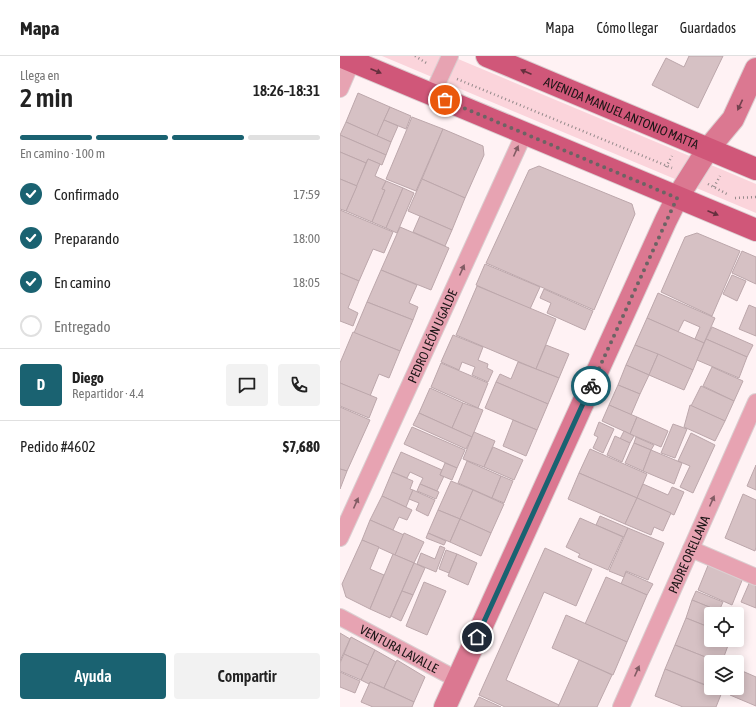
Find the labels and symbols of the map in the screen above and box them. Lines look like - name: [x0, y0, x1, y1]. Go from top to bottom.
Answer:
- one-way arrow: [370, 68, 381, 74]
- one-way arrow: [520, 69, 532, 75]
- street label: AVENIDA MANUEL ANTONIO MATTA: [542, 73, 702, 152]
- pin: [428, 83, 462, 117]
- one-way arrow: [737, 99, 743, 110]
- one-way arrow: [513, 146, 519, 157]
- one-way arrow: [707, 210, 719, 216]
- one-way arrow: [459, 264, 465, 275]
- street label: PEDRO LEÓN UGALDE: [404, 286, 460, 385]
- courier: [571, 366, 611, 406]
- one-way arrow: [709, 496, 715, 507]
- one-way arrow: [353, 497, 359, 509]
- street label: PADRE ORELLANA: [665, 513, 713, 595]
- pin: [460, 620, 494, 654]
- street label: VENTURA LAVALLE: [357, 621, 441, 676]
- one-way arrow: [634, 666, 640, 677]

